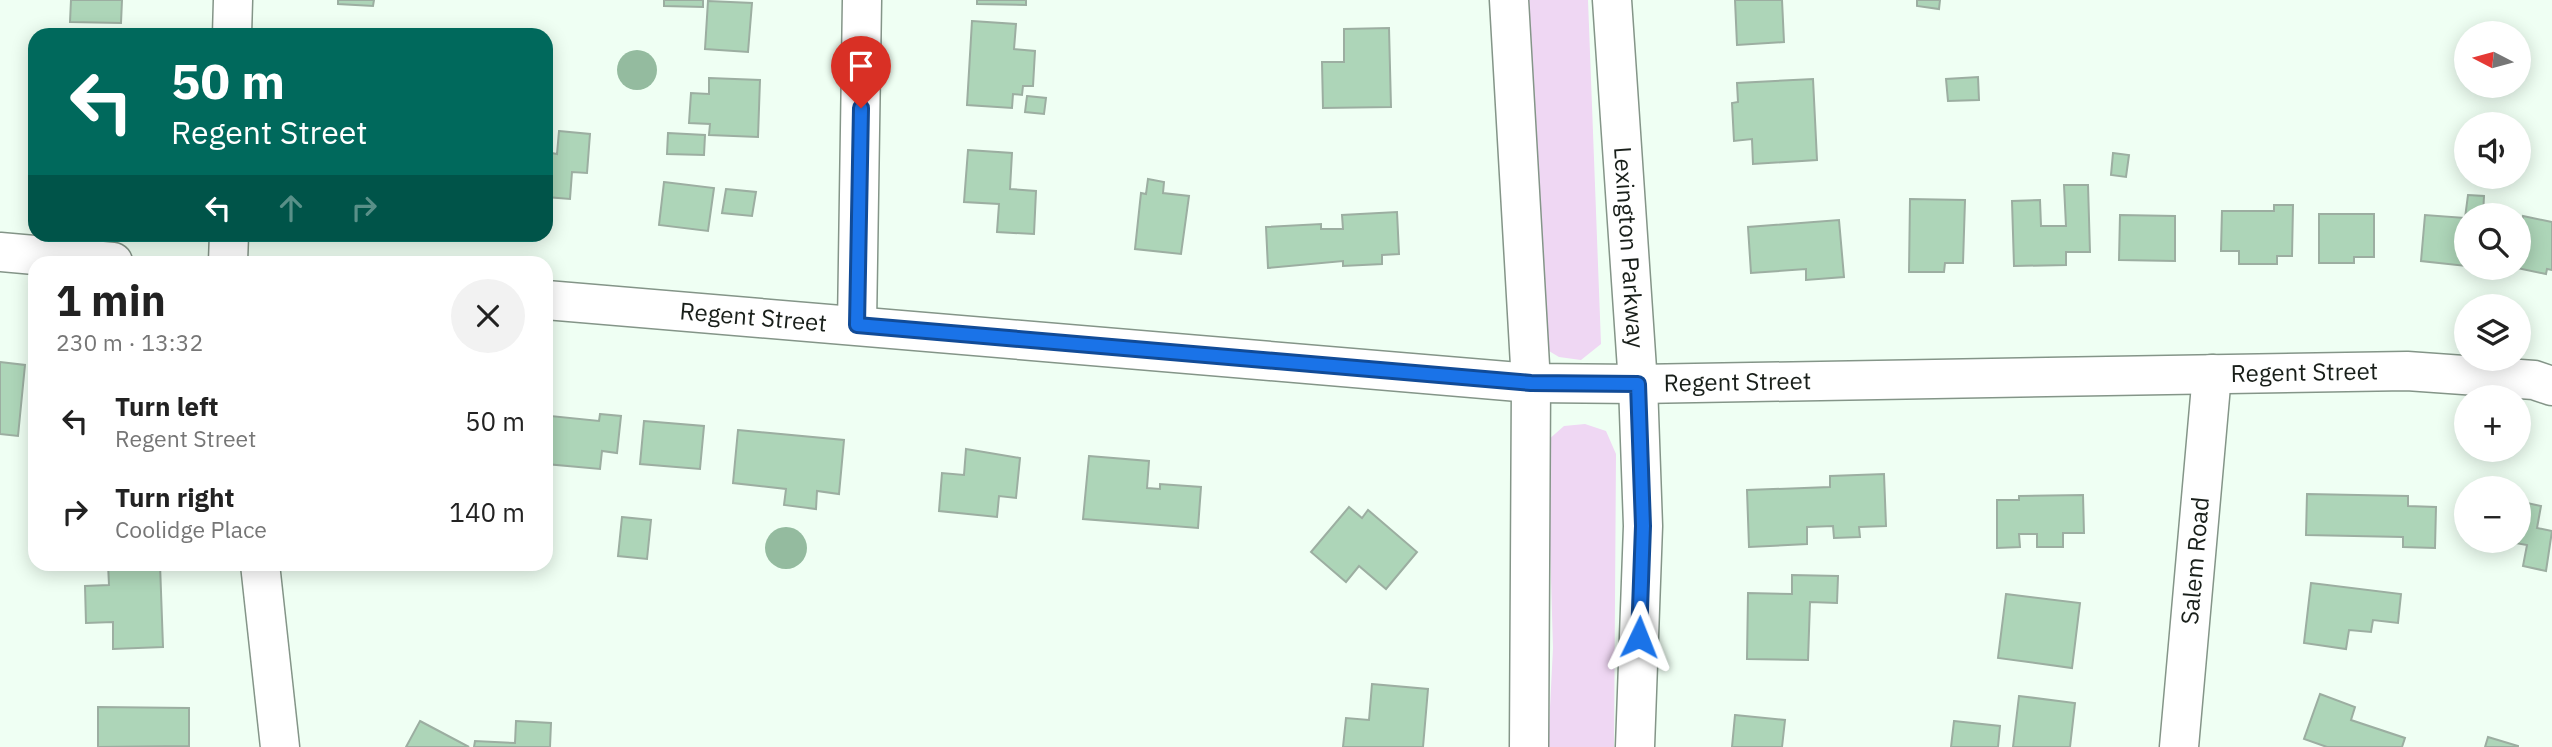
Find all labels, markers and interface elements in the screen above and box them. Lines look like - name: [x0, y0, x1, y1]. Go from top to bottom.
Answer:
- north arrow: [2454, 21, 2530, 98]
- map controls: [2454, 21, 2531, 553]
- pin: [831, 36, 891, 108]
- icon: arrive: [842, 47, 880, 85]
- text: 50 m: [171, 49, 285, 112]
- icon: left: [56, 56, 147, 147]
- text: Regent Street: [171, 111, 368, 153]
- button: sound: [2454, 112, 2531, 189]
- street label: Lexington Parkway: [1607, 146, 1653, 349]
- icon: left: [199, 189, 237, 227]
- icon: ahead: [272, 189, 310, 227]
- icon: right: [345, 189, 383, 227]
- button: search: [2454, 203, 2531, 280]
- text: 1 min: [56, 273, 166, 328]
- button: close: [451, 279, 525, 353]
- street label: Regent Street: [678, 294, 828, 339]
- button: layers: [2454, 294, 2531, 371]
- text: 230 m · 13:32: [56, 327, 203, 357]
- street label: Regent Street: [2230, 354, 2378, 389]
- street label: Regent Street: [1663, 364, 1812, 399]
- button: +: [2454, 385, 2531, 462]
- text: Turn left: [115, 389, 218, 423]
- icon: left: [56, 402, 94, 440]
- text: 50 m: [465, 404, 525, 438]
- text: Regent Street: [115, 423, 256, 453]
- button: −: [2454, 476, 2531, 553]
- text: Turn right: [115, 480, 234, 514]
- icon: right: [56, 493, 94, 531]
- text: 140 m: [449, 495, 525, 529]
- street label: Salem Road: [2173, 495, 2216, 626]
- text: Coolidge Place: [115, 514, 267, 544]
- position arrow: [1602, 600, 1676, 674]

